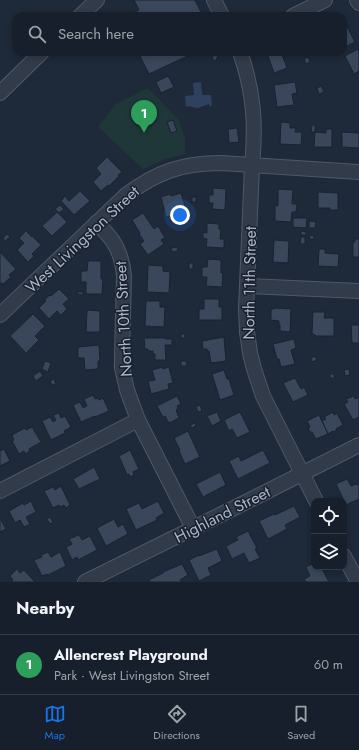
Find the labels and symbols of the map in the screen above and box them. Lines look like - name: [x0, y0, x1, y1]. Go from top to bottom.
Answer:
- pin: 1: [131, 100, 157, 133]
- street label: West Livingston Street: [20, 180, 145, 298]
- your location: [170, 205, 190, 225]
- street label: North 11th Street: [237, 226, 262, 340]
- street label: North 10th Street: [109, 260, 138, 377]
- street label: Highland Street: [170, 480, 274, 549]

